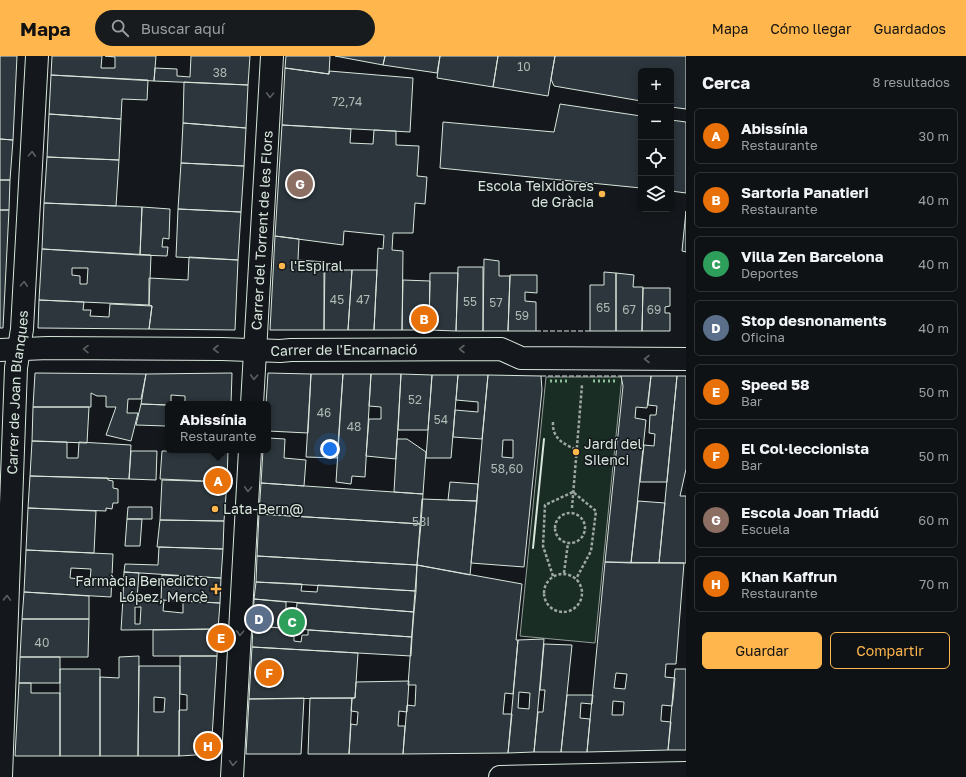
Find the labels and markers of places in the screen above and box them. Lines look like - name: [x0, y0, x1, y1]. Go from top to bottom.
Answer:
- pin: G: [287, 169, 313, 199]
- place label: Escola Teixidores de Gràcia: [478, 177, 594, 210]
- marker: Escola Teixidores de Gràcia: [597, 189, 607, 199]
- place label: l'Espiral: [290, 257, 343, 274]
- marker: l'Espiral: [277, 261, 287, 271]
- pin: B: [411, 304, 437, 334]
- place label: Jardí del Silenci: [584, 435, 642, 468]
- marker: Jardí del Silenci: [571, 447, 581, 457]
- pin: A: [205, 466, 231, 496]
- place label: Lata-Bern@: [223, 500, 304, 517]
- marker: Lata-Bern@: [210, 504, 220, 514]
- place label: Farmàcia Benedicto López, Mercè: [75, 572, 208, 605]
- marker: Farmàcia Benedicto López, Mercè: [211, 584, 221, 594]
- pin: D: [246, 604, 272, 634]
- pin: C: [279, 607, 305, 637]
- pin: E: [208, 623, 234, 653]
- pin: F: [256, 658, 282, 688]
- pin: H: [195, 731, 221, 761]

